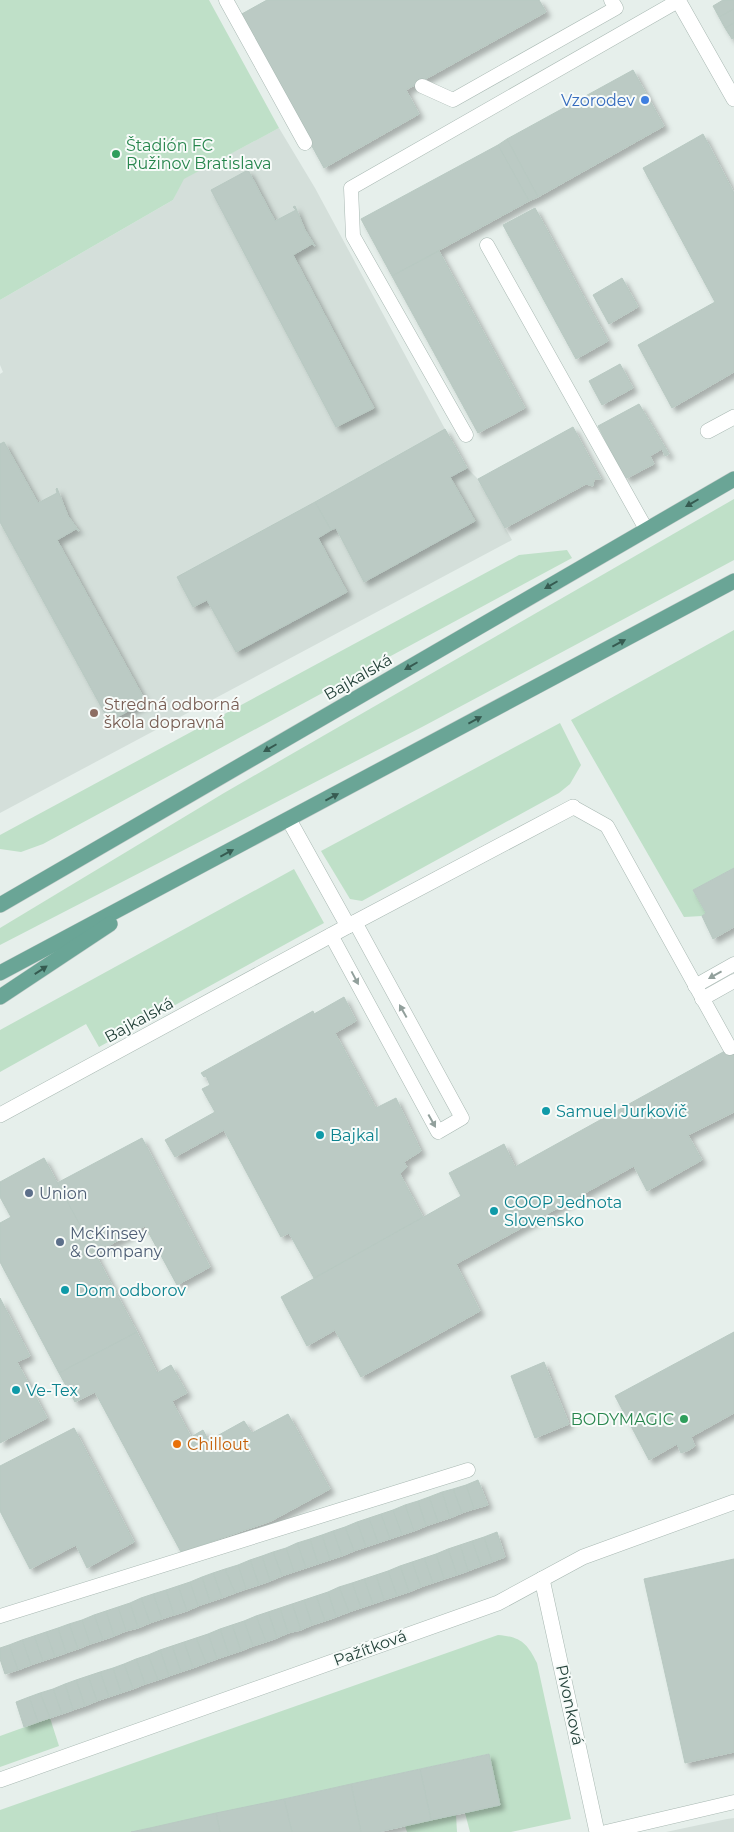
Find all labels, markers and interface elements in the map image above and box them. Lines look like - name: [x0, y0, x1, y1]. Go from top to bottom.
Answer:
- place label: Vzorodev: [561, 91, 635, 110]
- marker: Vzorodev: [639, 94, 651, 106]
- place label: Štadión FC Ružinov Bratislava: [126, 136, 272, 173]
- marker: Štadión FC Ružinov Bratislava: [110, 148, 122, 160]
- one-way arrow: [685, 499, 698, 508]
- one-way arrow: [545, 580, 558, 589]
- one-way arrow: [612, 639, 625, 648]
- street label: Bajkalská: [320, 650, 396, 704]
- one-way arrow: [404, 662, 417, 671]
- place label: Stredná odborná škola dopravná: [104, 695, 240, 732]
- marker: Stredná odborná škola dopravná: [88, 707, 100, 719]
- one-way arrow: [468, 716, 483, 724]
- one-way arrow: [263, 744, 278, 752]
- one-way arrow: [325, 793, 339, 801]
- one-way arrow: [220, 849, 235, 857]
- one-way arrow: [34, 965, 47, 975]
- one-way arrow: [350, 971, 359, 985]
- one-way arrow: [707, 971, 722, 979]
- street label: Bajkalská: [101, 993, 177, 1047]
- one-way arrow: [399, 1004, 407, 1019]
- place label: Samuel Jurkovič: [556, 1102, 687, 1121]
- marker: Samuel Jurkovič: [540, 1105, 552, 1117]
- one-way arrow: [428, 1114, 436, 1128]
- place label: Bajkal: [330, 1126, 379, 1145]
- marker: Bajkal: [314, 1129, 326, 1141]
- place label: Union: [39, 1184, 88, 1203]
- marker: Union: [23, 1187, 35, 1199]
- place label: COOP Jednota Slovensko: [504, 1193, 622, 1230]
- marker: COOP Jednota Slovensko: [488, 1205, 500, 1217]
- place label: McKinsey & Company: [70, 1224, 163, 1261]
- marker: McKinsey & Company: [54, 1236, 66, 1248]
- place label: Dom odborov: [75, 1281, 186, 1300]
- marker: Dom odborov: [59, 1284, 71, 1296]
- place label: Ve-Tex: [26, 1381, 78, 1400]
- marker: Ve-Tex: [10, 1384, 22, 1396]
- place label: BODYMAGIC: [571, 1410, 674, 1429]
- marker: BODYMAGIC: [678, 1413, 690, 1425]
- place label: Chillout: [187, 1435, 250, 1454]
- marker: Chillout: [171, 1438, 183, 1450]
- street label: Pažítková: [331, 1626, 409, 1670]
- street label: Pivonková: [552, 1663, 588, 1747]

